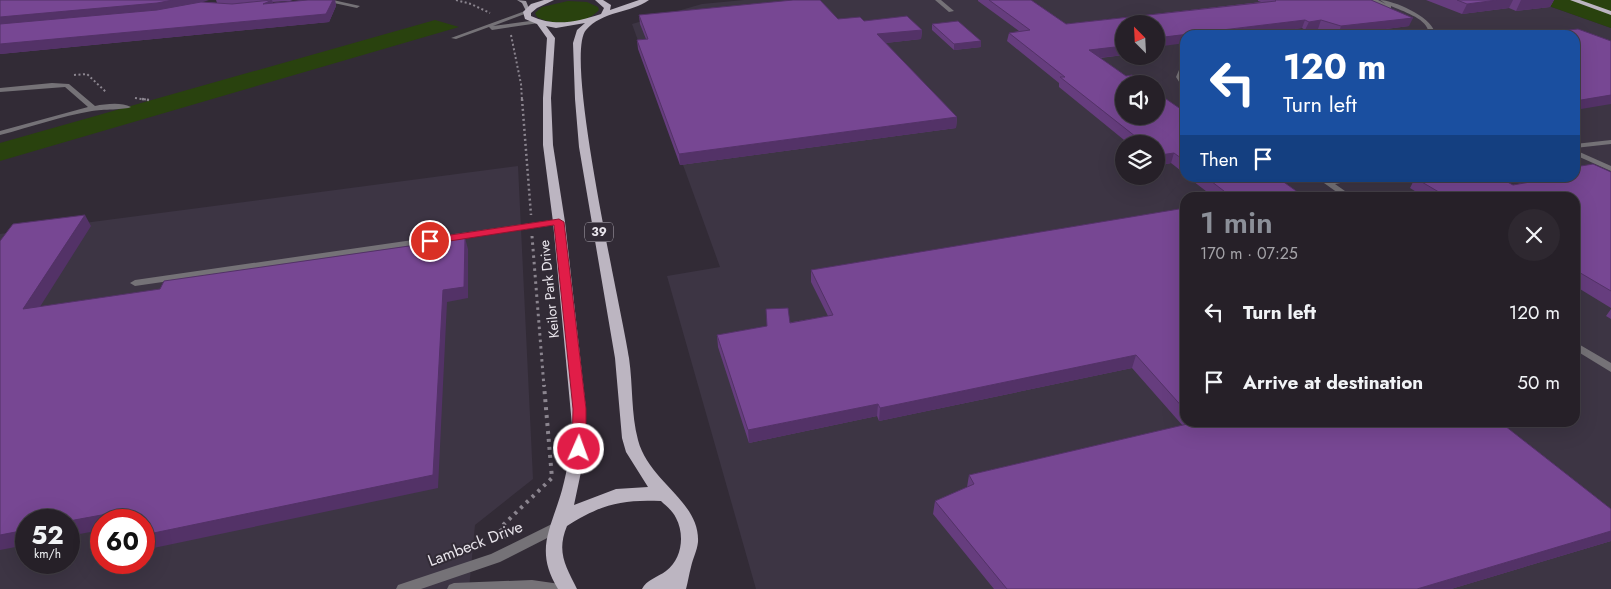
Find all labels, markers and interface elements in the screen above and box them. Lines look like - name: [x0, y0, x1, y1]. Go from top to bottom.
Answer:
- north arrow: [1115, 15, 1165, 65]
- map controls: [1115, 15, 1165, 185]
- text: 120 m: [1283, 42, 1386, 92]
- icon: left: [1200, 50, 1265, 115]
- button: sound: [1115, 75, 1165, 125]
- text: Turn left: [1283, 88, 1357, 120]
- button: layers: [1115, 135, 1165, 185]
- icon: arrive: [1249, 145, 1277, 173]
- text: Then: [1200, 146, 1239, 173]
- text: 1 min: [1200, 201, 1273, 244]
- button: close: [1508, 209, 1560, 261]
- pin: [409, 220, 451, 262]
- road number: 39: [585, 222, 613, 242]
- icon: arrive: [416, 227, 444, 255]
- street label: Keilor Park Drive: [534, 239, 564, 339]
- text: 170 m · 07:25: [1200, 242, 1298, 265]
- icon: left: [1200, 298, 1228, 326]
- text: Turn left: [1243, 299, 1316, 326]
- text: 120 m: [1509, 299, 1560, 326]
- icon: arrive: [1200, 368, 1228, 396]
- text: Arrive at destination: [1243, 369, 1423, 396]
- text: 50 m: [1517, 369, 1560, 396]
- position arrow: [552, 422, 604, 474]
- speed limit sign: 60: [90, 509, 155, 574]
- street label: Lambeck Drive: [424, 515, 526, 572]
- text: 52: [31, 517, 64, 553]
- text: km/h: [34, 545, 61, 563]

